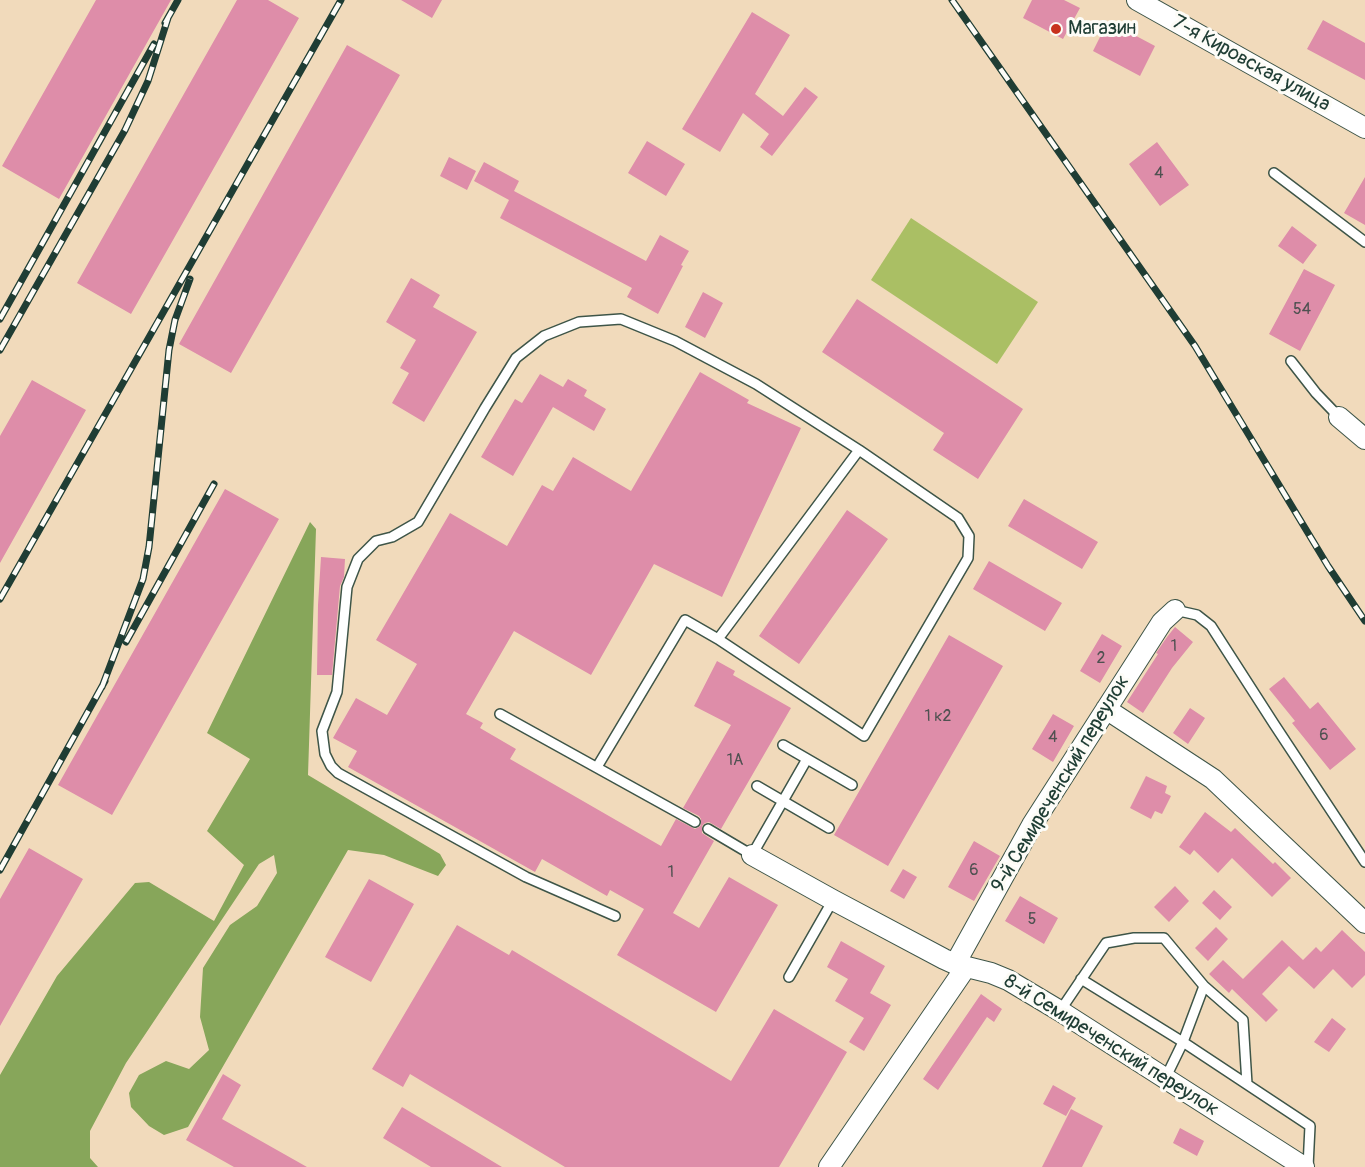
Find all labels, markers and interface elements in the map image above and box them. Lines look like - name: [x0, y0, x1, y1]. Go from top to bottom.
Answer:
- street label: 7-я Кировская улица: [1168, 11, 1334, 117]
- place label: Магазин: [1068, 17, 1136, 41]
- marker: Магазин: [1049, 22, 1063, 36]
- house number: 4: [1154, 164, 1164, 184]
- house number: 54: [1293, 300, 1311, 320]
- house number: 1: [1171, 637, 1177, 657]
- house number: 2: [1097, 649, 1105, 669]
- street label: 9-й Семиреченский переулок: [987, 671, 1135, 897]
- house number: 1 к2: [925, 707, 951, 727]
- house number: 6: [1319, 726, 1329, 746]
- house number: 4: [1048, 728, 1058, 748]
- house number: 1А: [727, 751, 743, 771]
- house number: 6: [969, 861, 979, 881]
- house number: 1: [668, 863, 674, 883]
- house number: 5: [1028, 910, 1036, 930]
- street label: 8-й Семиреченский переулок: [999, 970, 1223, 1122]

